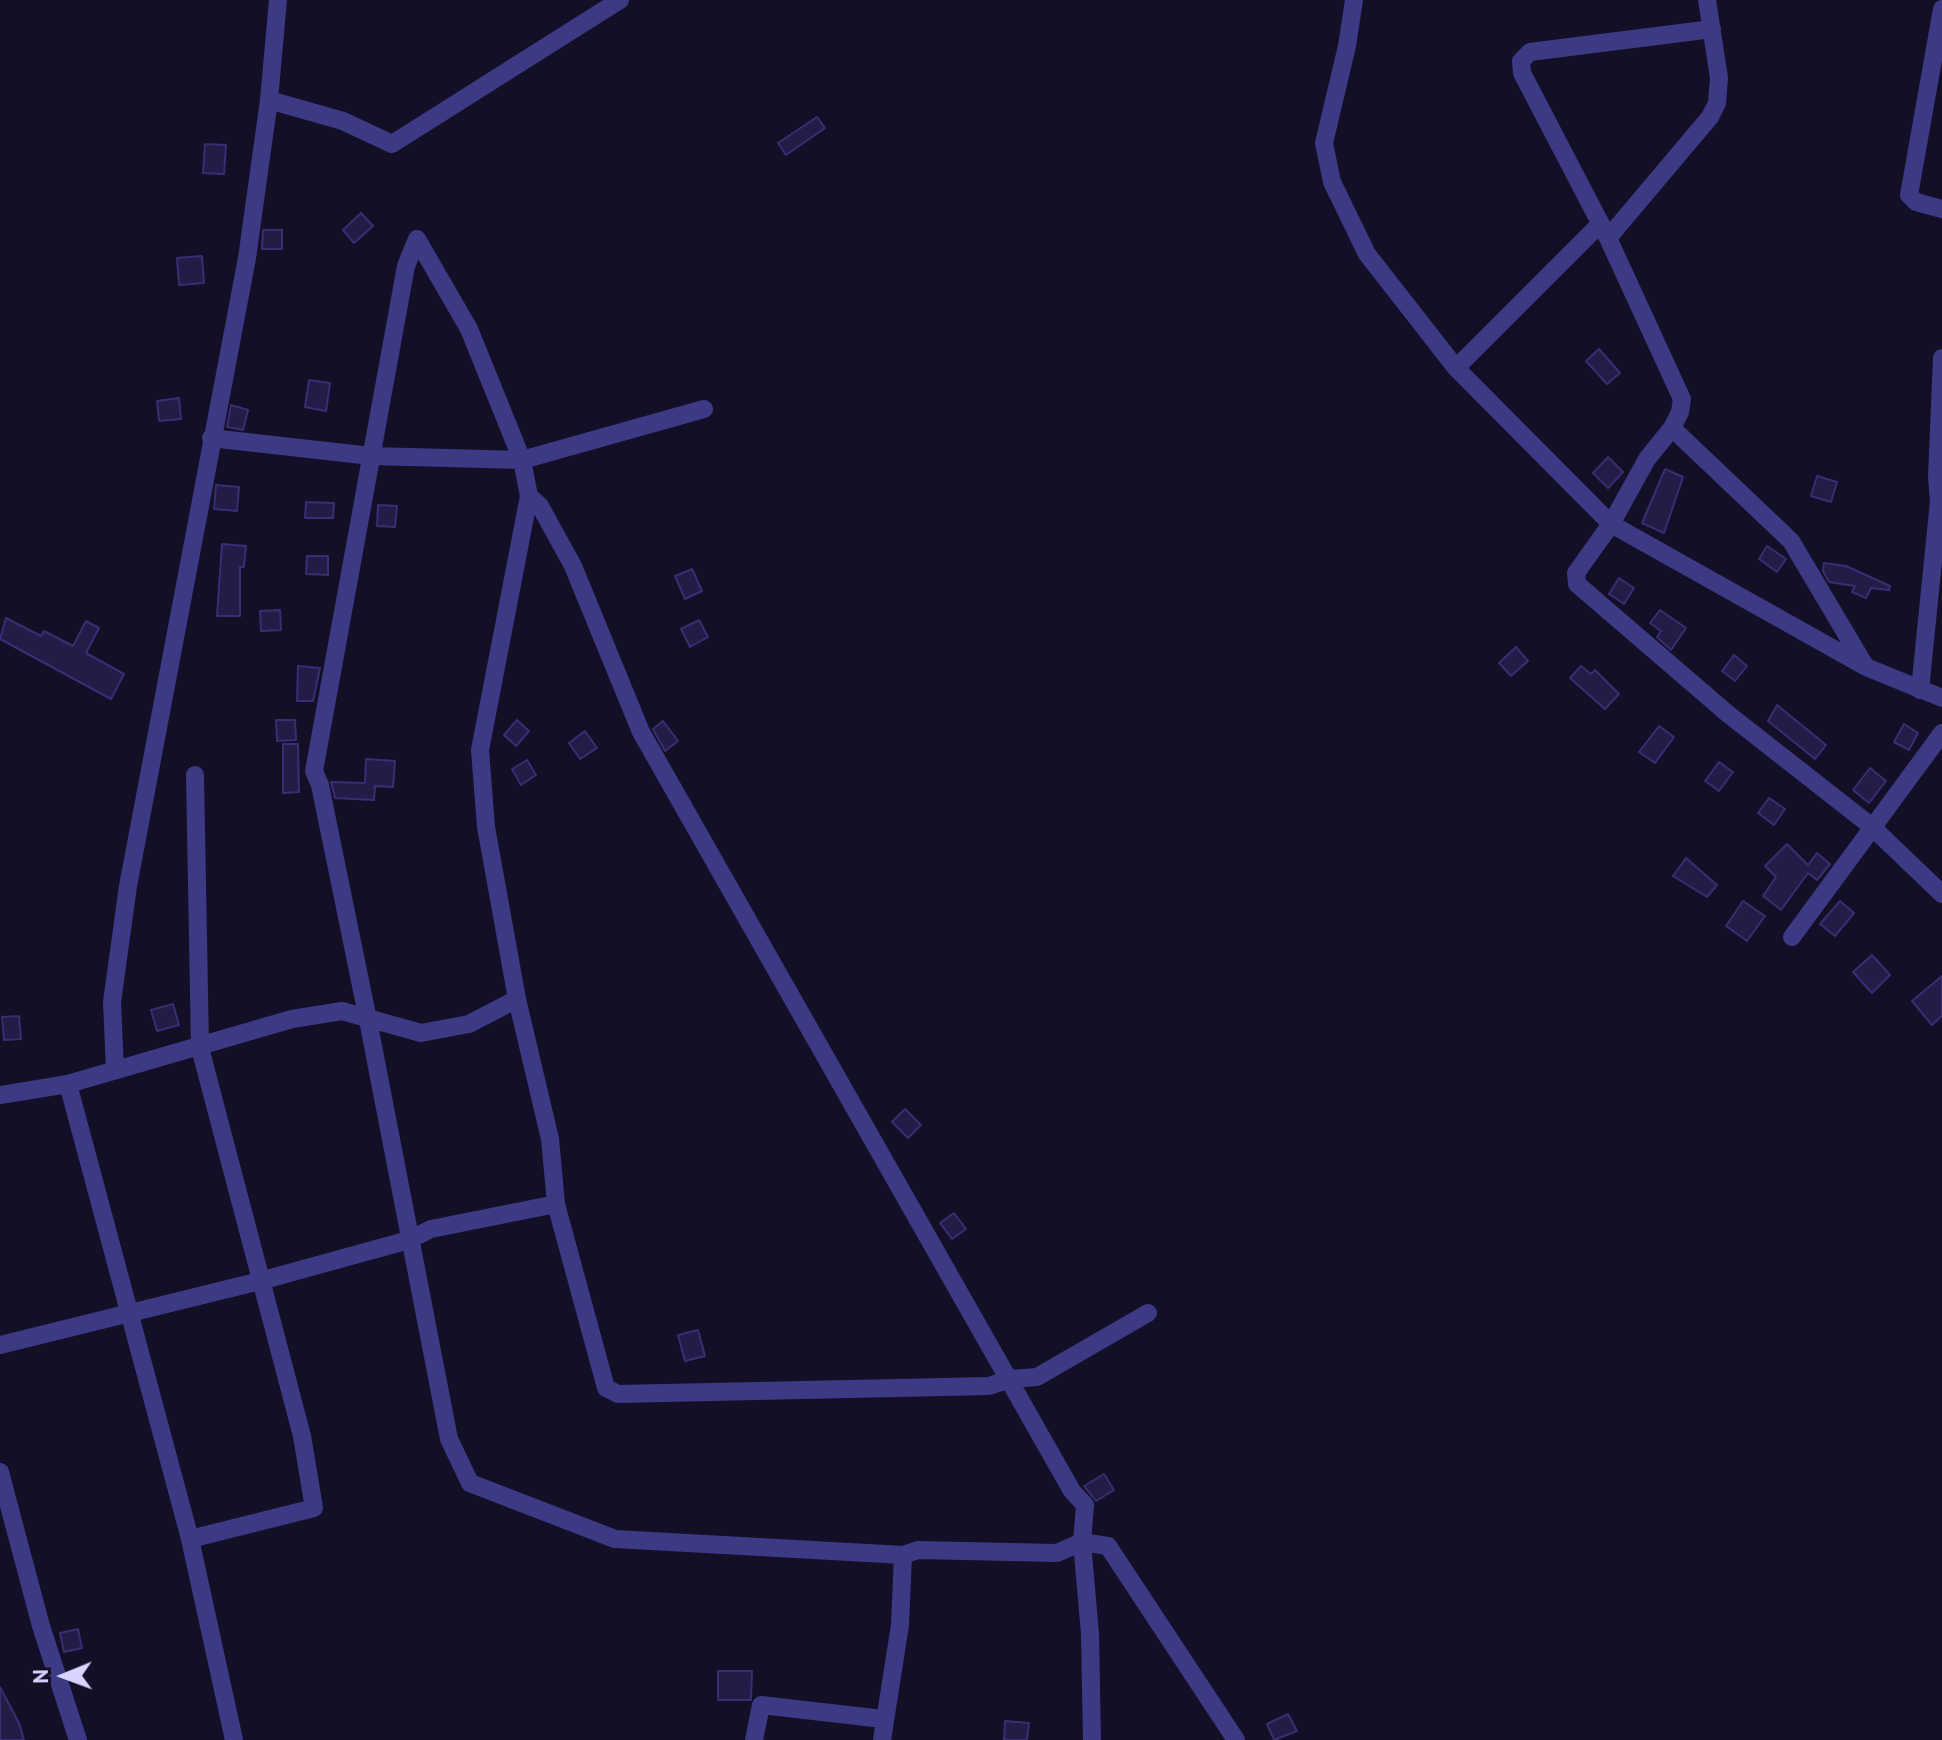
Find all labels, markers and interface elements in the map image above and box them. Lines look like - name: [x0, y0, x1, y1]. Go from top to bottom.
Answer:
- north arrow: [24, 1636, 104, 1716]
- text: N: [26, 1669, 54, 1684]

